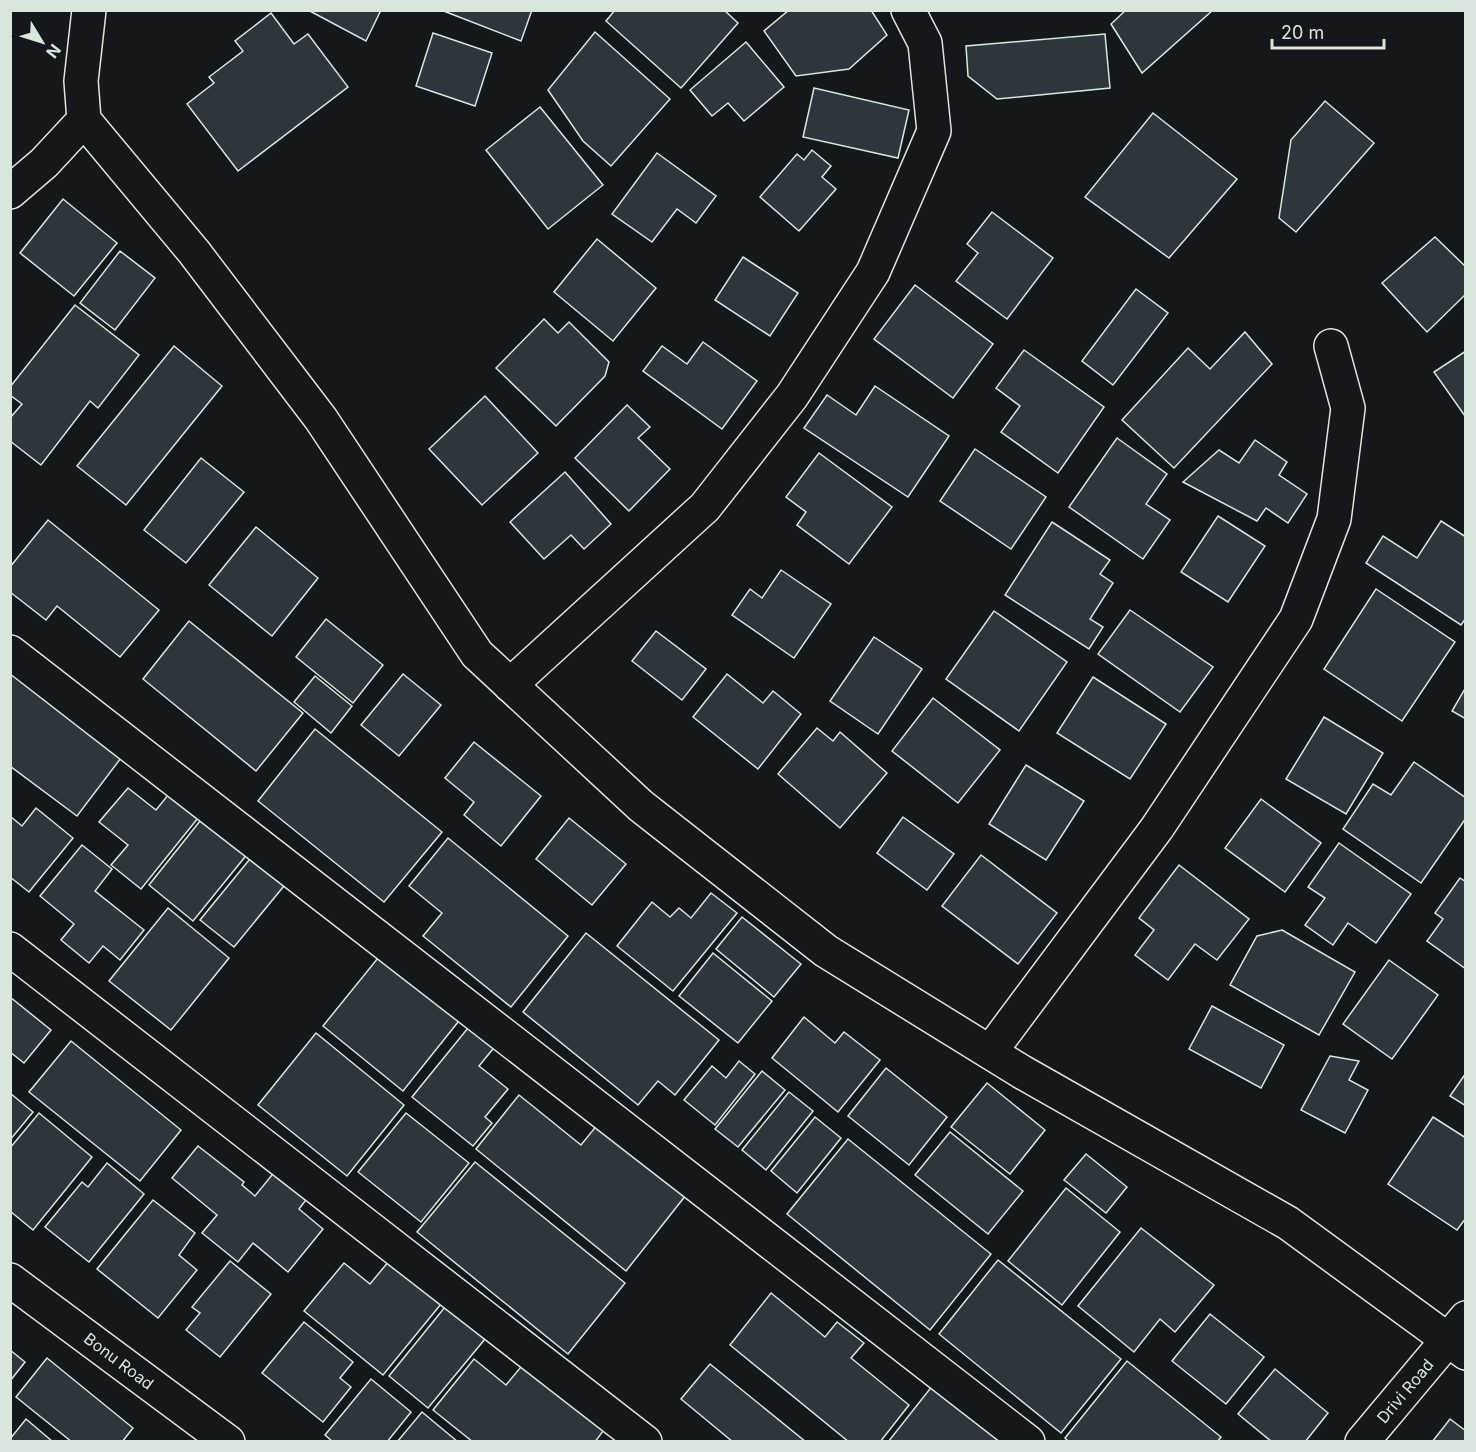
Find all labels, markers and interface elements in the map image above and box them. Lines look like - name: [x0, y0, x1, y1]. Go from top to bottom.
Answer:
- north arrow: [12, 12, 72, 72]
- scale bar: [1272, 12, 1384, 50]
- text: 20 m: [1281, 22, 1324, 43]
- text: N: [42, 40, 65, 62]
- street label: Bonu Road: [80, 1328, 158, 1394]
- street label: Drivi Road: [1372, 1355, 1438, 1427]

